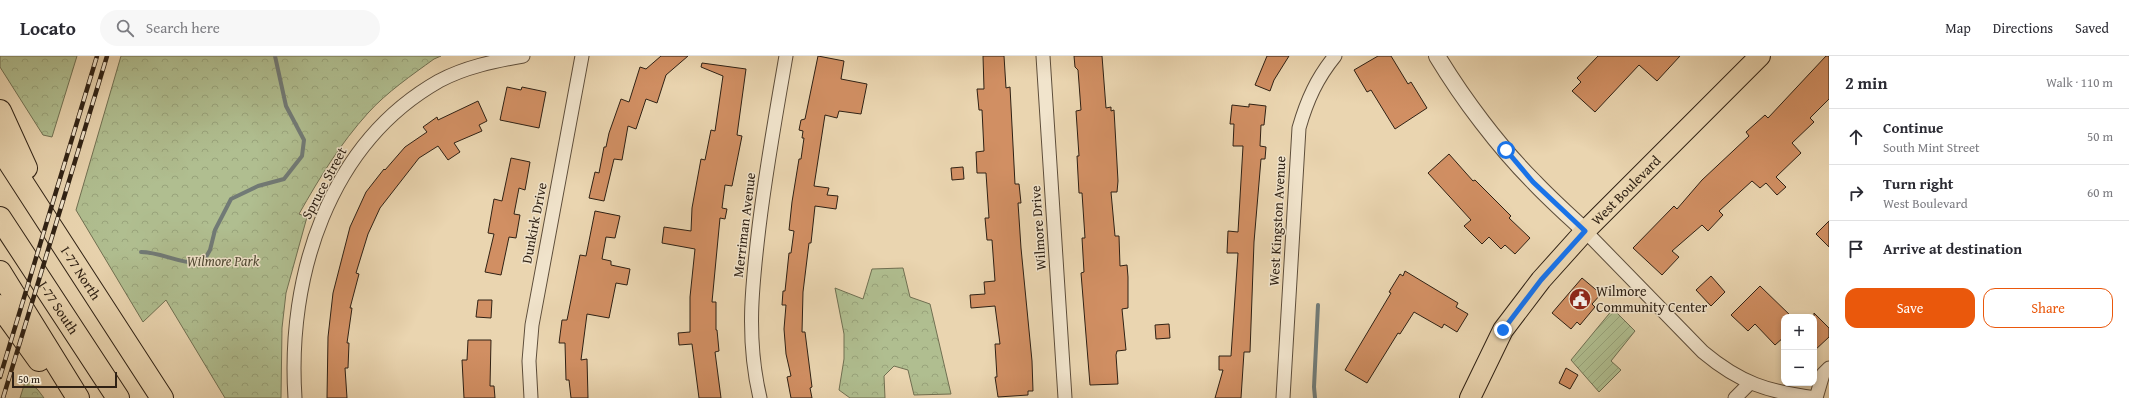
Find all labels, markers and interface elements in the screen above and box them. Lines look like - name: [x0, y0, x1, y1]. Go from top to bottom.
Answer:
- search box: [100, 10, 380, 46]
- text: Locato: [20, 14, 76, 42]
- icon: search: [114, 17, 136, 39]
- text: Search here: [146, 17, 220, 38]
- text: Map: [1945, 18, 1971, 38]
- text: Directions: [1993, 18, 2053, 38]
- text: Saved: [2075, 18, 2109, 38]
- text: 2 min: [1845, 70, 1887, 95]
- text: Walk · 110 m: [2046, 73, 2113, 92]
- text: Continue: [1883, 117, 1944, 138]
- icon: ahead: [1845, 126, 1867, 148]
- text: 50 m: [2087, 127, 2113, 146]
- text: South Mint Street: [1883, 138, 1980, 157]
- route start: [1497, 141, 1515, 159]
- street label: Spruce Street: [297, 143, 351, 223]
- street label: West Boulevard: [1587, 150, 1666, 229]
- street label: West Kingston Avenue: [1264, 155, 1290, 287]
- street label: Merriman Avenue: [728, 171, 760, 279]
- text: Turn right: [1883, 173, 1954, 194]
- street label: Dunkirk Drive: [516, 180, 552, 265]
- icon: right: [1845, 182, 1867, 204]
- text: 60 m: [2087, 183, 2113, 202]
- street label: Wilmore Drive: [1025, 184, 1051, 271]
- text: West Boulevard: [1883, 194, 1968, 213]
- icon: arrive: [1845, 238, 1867, 260]
- text: Arrive at destination: [1883, 238, 2022, 259]
- street label: I-77 North: [56, 242, 106, 304]
- park label: Wilmore Park: [187, 251, 260, 271]
- street label: I-77 South: [34, 277, 84, 338]
- place label: Wilmore Community Center: [1596, 281, 1708, 317]
- public building icon: Wilmore Community Center: [1567, 286, 1593, 312]
- button: Save: [1845, 288, 1975, 328]
- button: Share: [1983, 288, 2113, 328]
- map controls: [1781, 314, 1817, 386]
- button: +: [1781, 314, 1817, 350]
- route end: [1494, 321, 1512, 339]
- button: −: [1781, 350, 1817, 386]
- scale bar: [12, 370, 117, 389]
- text: 50 m: [18, 371, 40, 387]

